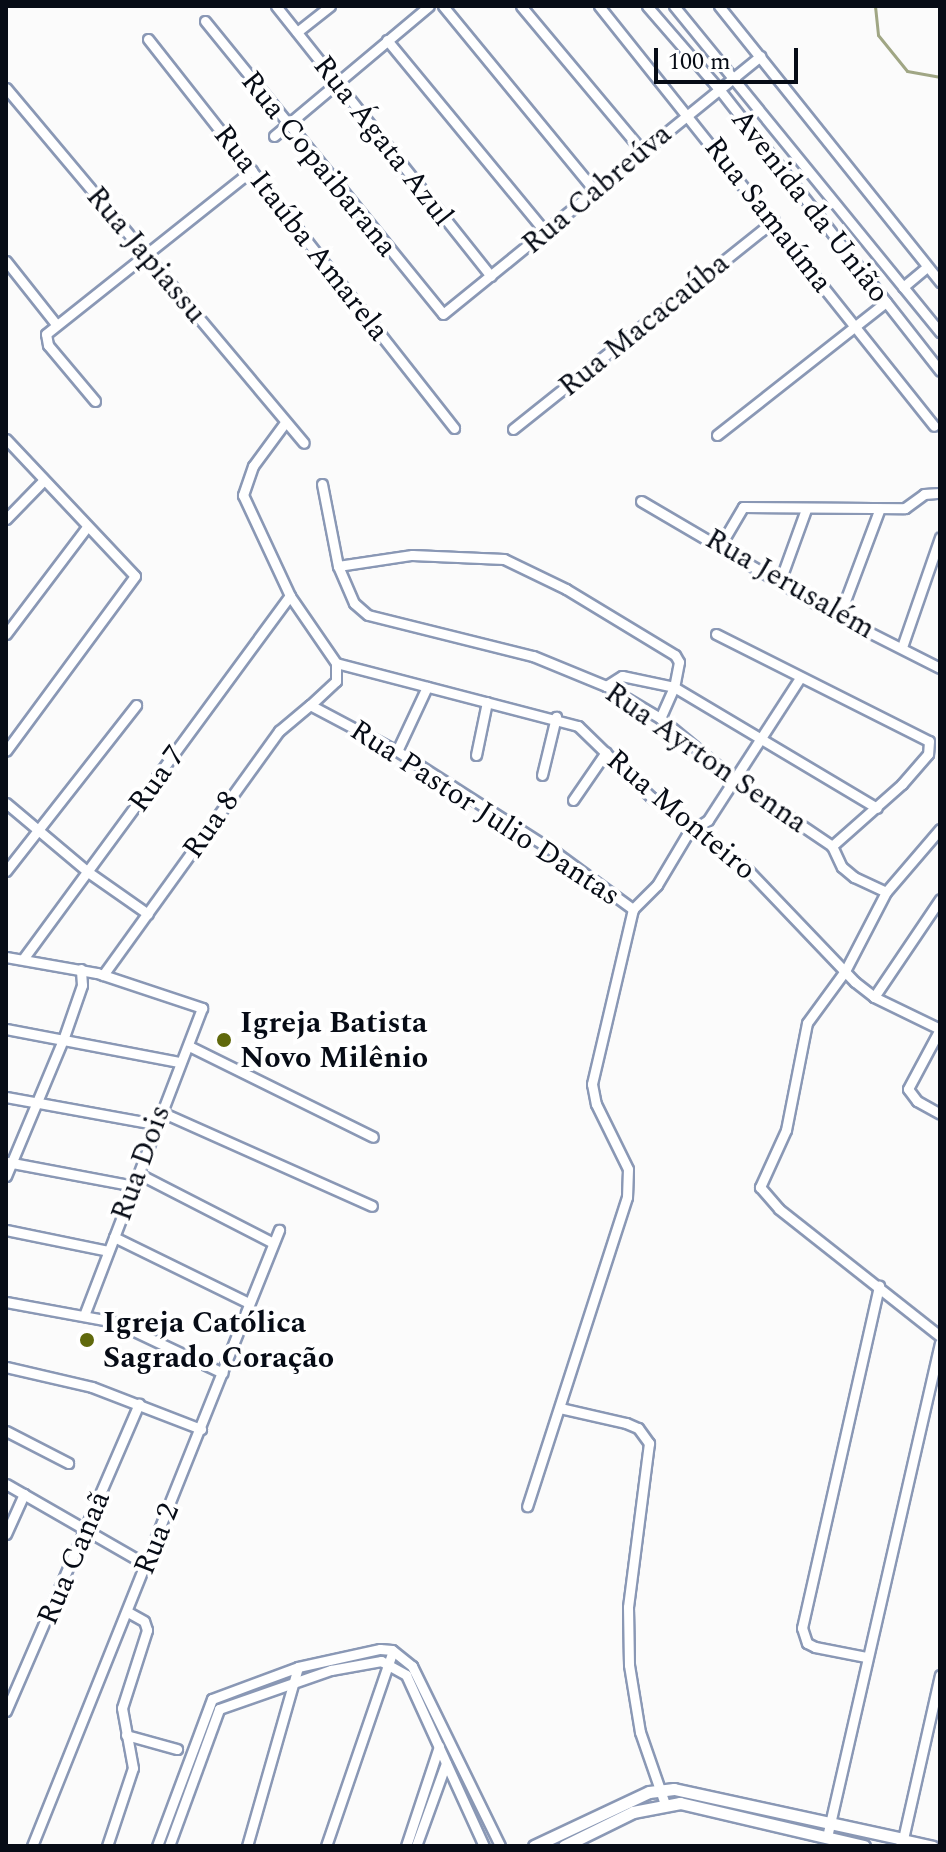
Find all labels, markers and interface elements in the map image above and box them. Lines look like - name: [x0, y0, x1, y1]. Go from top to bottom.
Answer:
- scale bar: [658, 32, 802, 82]
- text: 100 m: [668, 44, 731, 80]
- street label: Rua Ágata Azul: [305, 49, 461, 233]
- street label: Rua Copaibarana: [233, 64, 405, 264]
- street label: Avenida da União: [723, 102, 897, 310]
- street label: Rua Cabreúva: [515, 116, 679, 262]
- street label: Rua Itaúba Amarela: [205, 118, 397, 348]
- street label: Rua Samaúma: [696, 130, 840, 300]
- street label: Rua Japiassu: [78, 179, 214, 331]
- street label: Rua Macacaúba: [552, 245, 736, 405]
- street label: Rua Jerusalém: [699, 521, 881, 647]
- street label: Rua Ayrton Senna: [598, 675, 814, 841]
- street label: Rua Pastor Julio Dantas: [343, 712, 627, 914]
- street label: Rua 7: [121, 739, 193, 819]
- street label: Rua Monteiro: [599, 742, 763, 888]
- street label: Rua 8: [175, 784, 247, 866]
- place label: Igreja Batista Novo Milênio: [240, 1005, 428, 1076]
- marker: Igreja Batista Novo Milênio: [215, 1031, 233, 1049]
- street label: Rua Dois: [103, 1100, 179, 1226]
- place label: Igreja Católica Sagrado Coração: [103, 1305, 334, 1376]
- marker: Igreja Católica Sagrado Coração: [78, 1331, 96, 1349]
- street label: Rua Canaã: [30, 1486, 118, 1630]
- street label: Rua 2: [126, 1498, 188, 1580]

